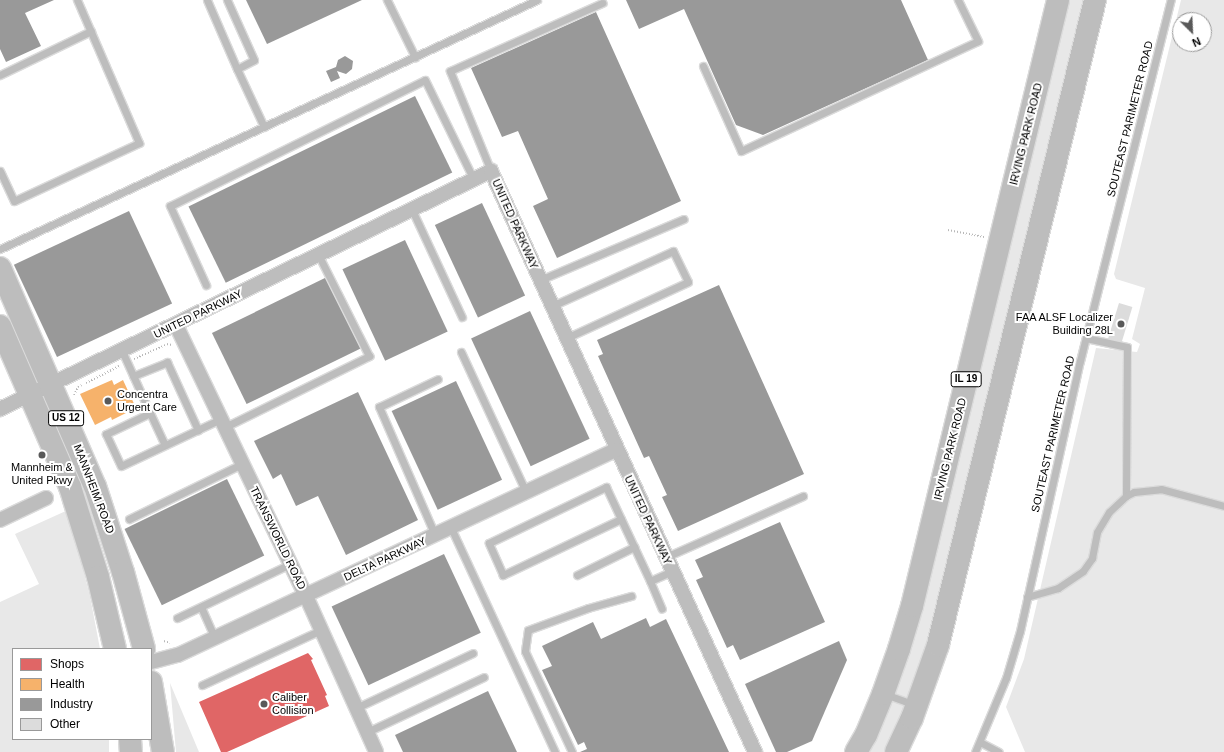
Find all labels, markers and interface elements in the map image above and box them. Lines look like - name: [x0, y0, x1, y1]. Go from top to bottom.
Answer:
- north arrow: [1172, 12, 1212, 52]
- text: N: [1190, 35, 1203, 49]
- street label: SOUTEAST PARIMETER ROAD: [1104, 40, 1156, 198]
- street label: IRVING PARK ROAD: [1007, 82, 1045, 186]
- street label: UNITED PARKWAY: [489, 177, 541, 271]
- street label: UNITED PARKWAY: [152, 287, 244, 341]
- place label: FAA ALSF Localizer Building 28L: [1015, 311, 1113, 337]
- marker: FAA ALSF Localizer Building 28L: [1116, 319, 1126, 329]
- street label: SOUTEAST PARIMETER ROAD: [1029, 354, 1077, 514]
- road number: IL 19: [950, 371, 982, 387]
- place label: Concentra Urgent Care: [117, 388, 177, 414]
- marker: Concentra Urgent Care: [102, 395, 114, 407]
- street label: IRVING PARK ROAD: [931, 397, 969, 501]
- road number: US 12: [48, 410, 84, 426]
- street label: MANNHEIM ROAD: [71, 442, 117, 536]
- marker: Mannheim & United Pkwy: [37, 450, 47, 460]
- place label: Mannheim & United Pkwy: [11, 461, 73, 487]
- street label: UNITED PARKWAY: [622, 473, 674, 567]
- street label: TRANSWORLD ROAD: [247, 484, 309, 592]
- street label: DELTA PARKWAY: [341, 534, 429, 584]
- legend: [12, 648, 152, 740]
- text: Shops: [50, 657, 84, 671]
- text: Health: [50, 677, 85, 691]
- place label: Caliber Collision: [272, 691, 314, 717]
- text: Industry: [50, 697, 93, 711]
- marker: Caliber Collision: [259, 699, 269, 709]
- text: Other: [50, 717, 80, 731]

